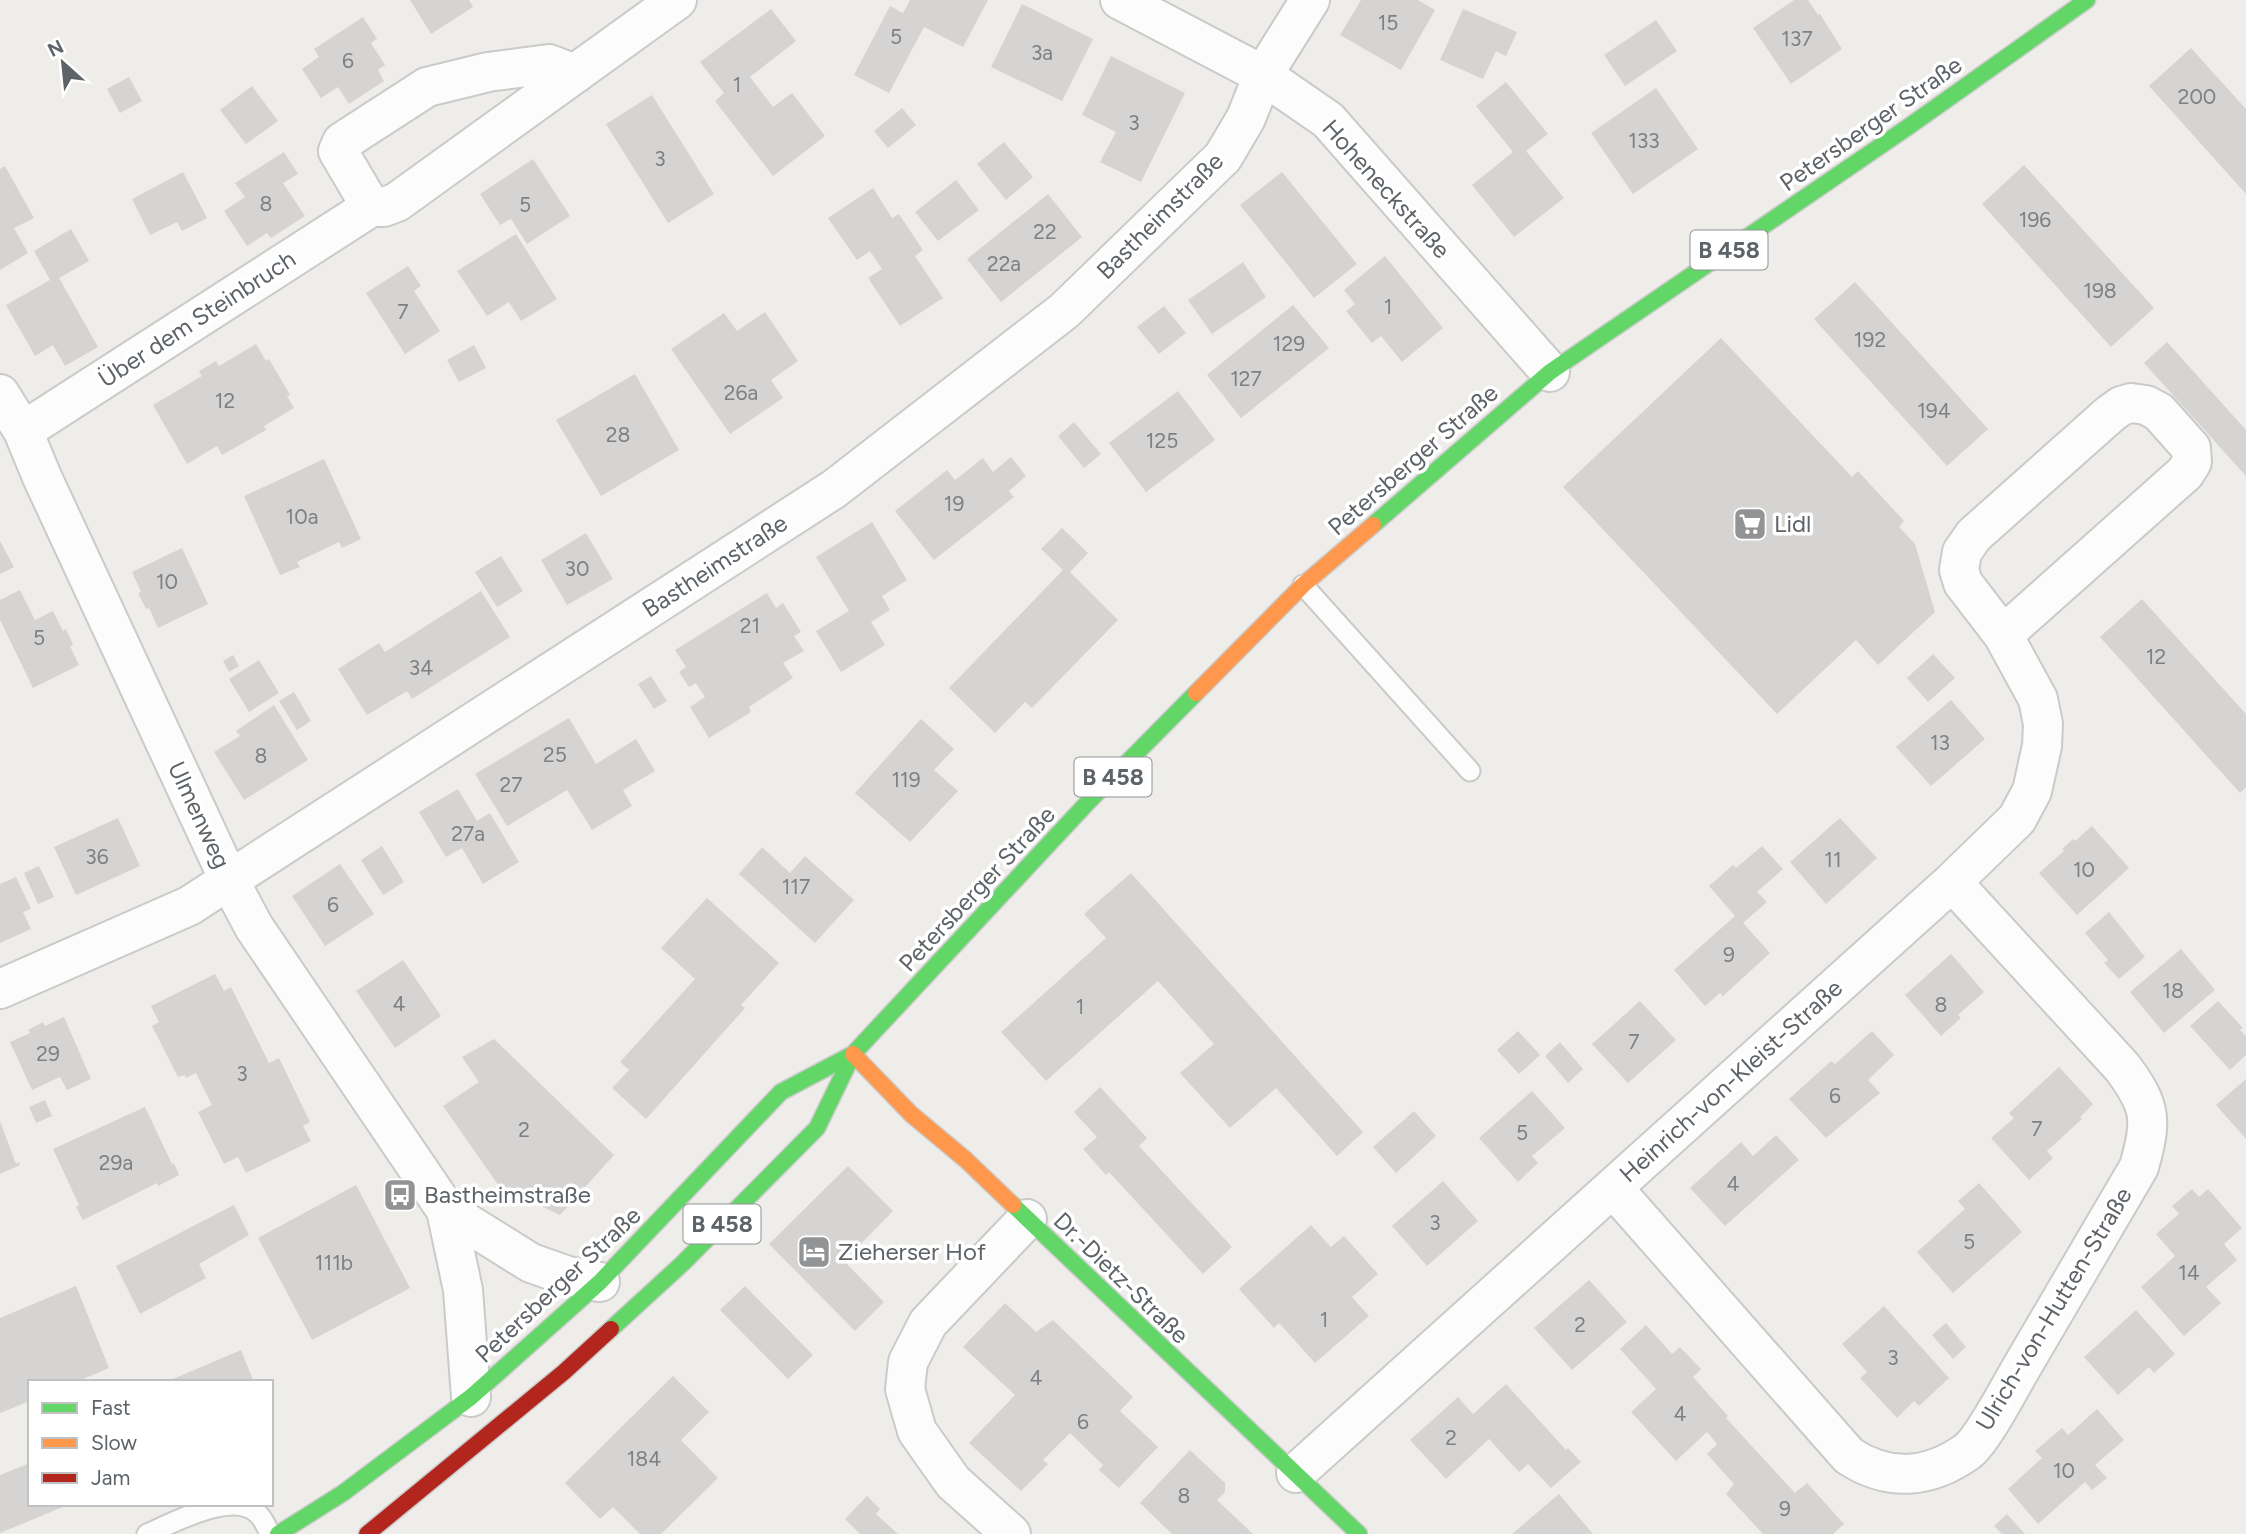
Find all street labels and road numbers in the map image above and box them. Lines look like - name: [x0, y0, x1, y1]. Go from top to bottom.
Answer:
- street label: Petersberger Straße: [1774, 50, 1967, 197]
- street label: Hoheneckstraße: [1316, 113, 1456, 264]
- street label: Bastheimstraße: [1090, 146, 1229, 285]
- road number: B 458: [1690, 230, 1768, 270]
- street label: Über dem Steinbruch: [93, 244, 301, 393]
- street label: Petersberger Straße: [1322, 378, 1503, 541]
- street label: Bastheimstraße: [637, 508, 793, 623]
- street label: Ulmenweg: [162, 757, 237, 873]
- road number: B 458: [1074, 758, 1152, 796]
- street label: Petersberger Straße: [893, 800, 1061, 977]
- street label: Heinrich-von-Kleist-Straße: [1613, 973, 1848, 1188]
- street label: Ulrich-von-Hutten-Straße: [1969, 1182, 2138, 1436]
- street label: Petersberger Straße: [469, 1201, 646, 1369]
- road number: B 458: [684, 1204, 760, 1244]
- street label: Dr.-Dietz-Straße: [1048, 1206, 1195, 1349]

